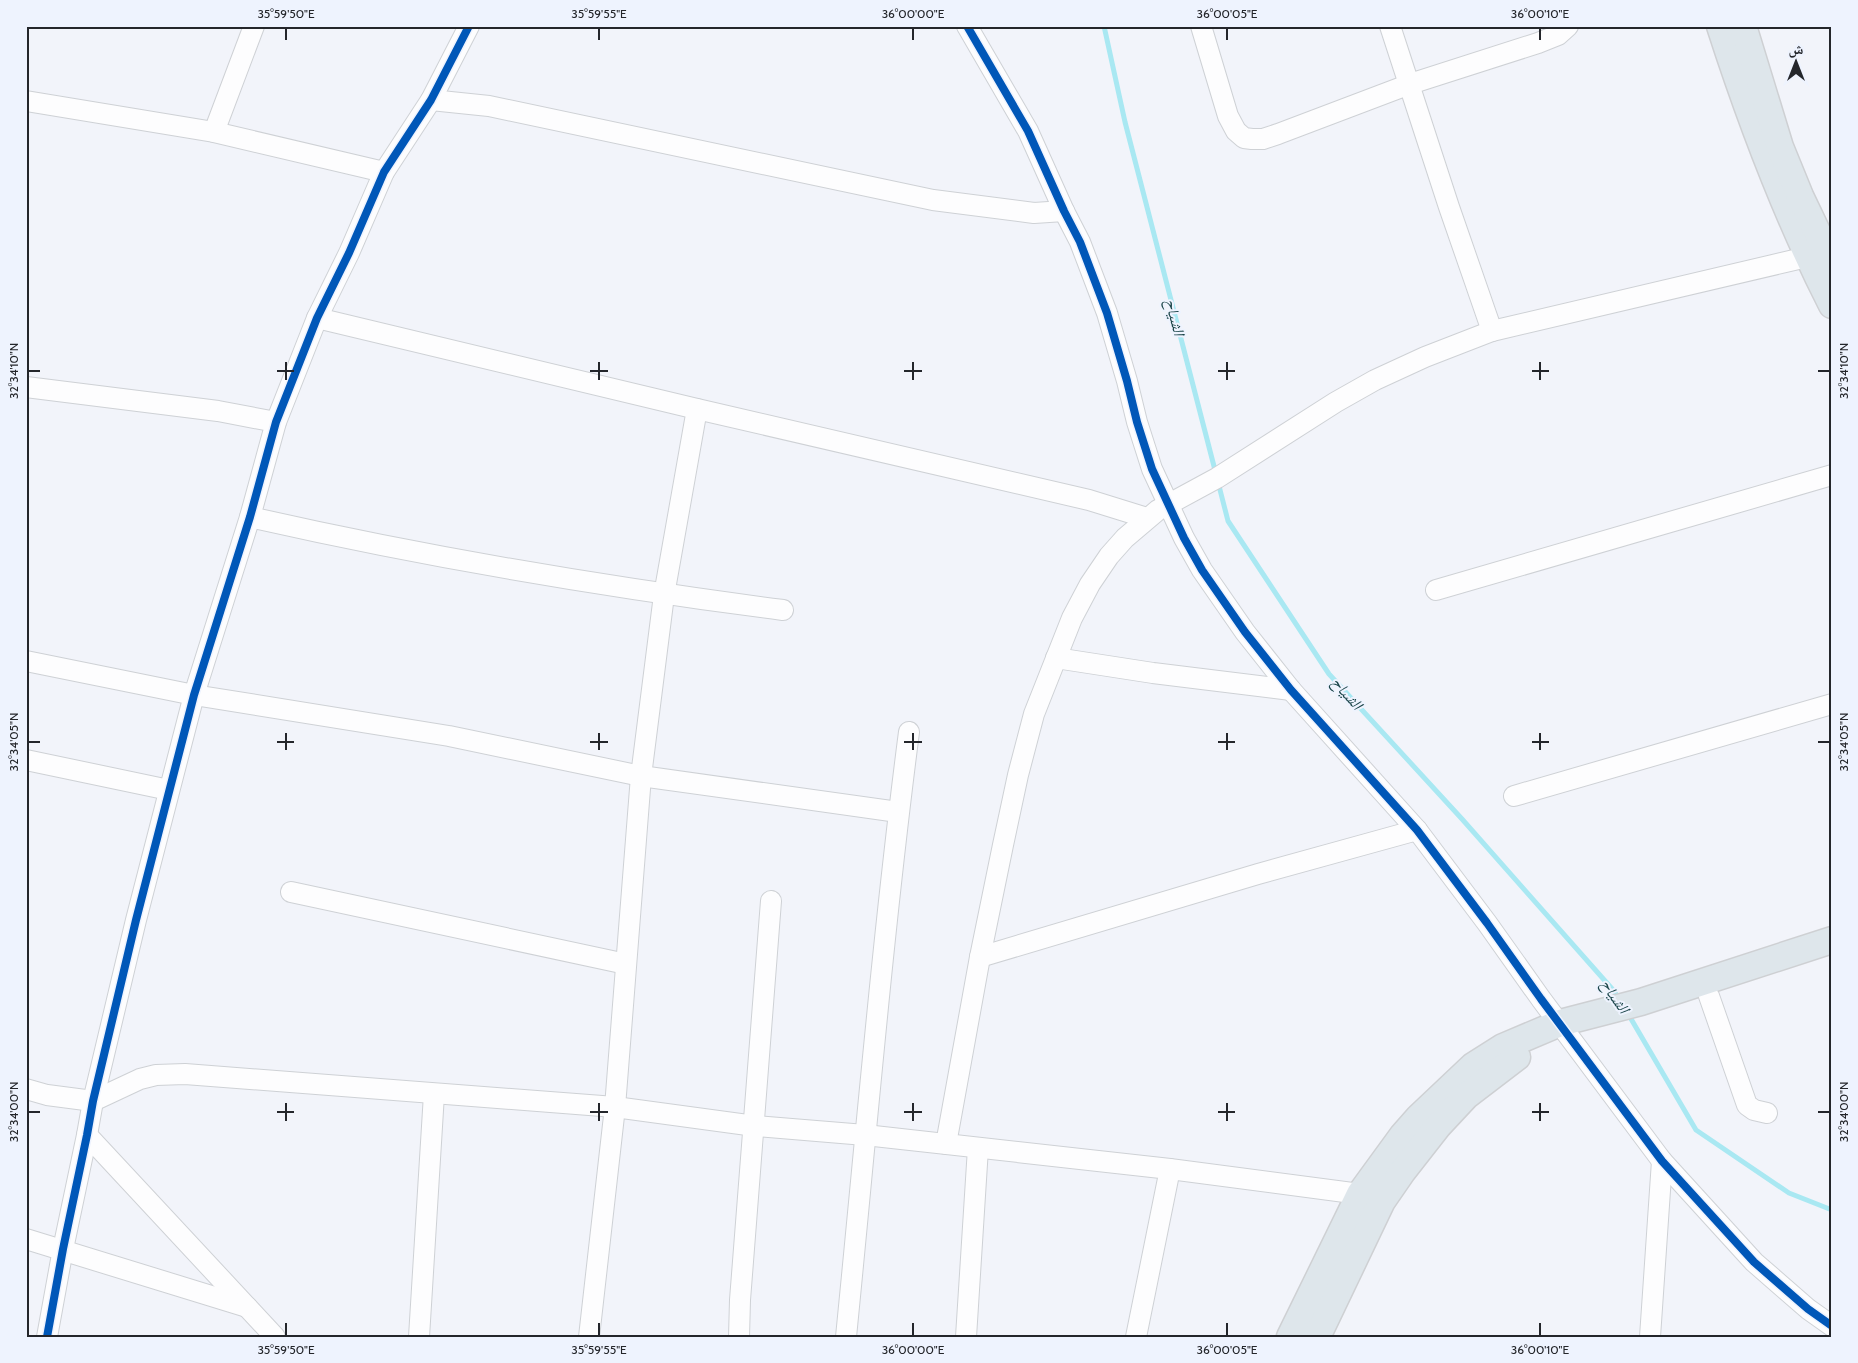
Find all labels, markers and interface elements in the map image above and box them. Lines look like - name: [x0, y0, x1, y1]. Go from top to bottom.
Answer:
- text: 35°59'50"E: [257, 6, 315, 21]
- text: 35°59'55"E: [571, 6, 627, 21]
- text: 36°00'00"E: [882, 6, 945, 21]
- text: 36°00'05"E: [1197, 6, 1258, 21]
- text: 36°00'10"E: [1511, 6, 1569, 21]
- north arrow: [1770, 38, 1820, 88]
- text: ش: [1789, 40, 1804, 58]
- water label: الشياح: [1160, 296, 1190, 340]
- text: 32°34'10"N: [6, 343, 21, 399]
- text: 32°34'10"N: [1836, 343, 1851, 399]
- water label: الشياح: [1327, 673, 1368, 716]
- text: 32°34'05"N: [6, 713, 21, 771]
- text: 32°34'05"N: [1836, 713, 1851, 771]
- water label: الشياح: [1596, 975, 1635, 1019]
- text: 32°34'00"N: [6, 1082, 21, 1142]
- text: 32°34'00"N: [1836, 1082, 1851, 1142]
- text: 35°59'50"E: [257, 1342, 315, 1357]
- text: 35°59'55"E: [571, 1342, 627, 1357]
- text: 36°00'00"E: [882, 1342, 945, 1357]
- text: 36°00'05"E: [1197, 1342, 1258, 1357]
- text: 36°00'10"E: [1511, 1342, 1569, 1357]

